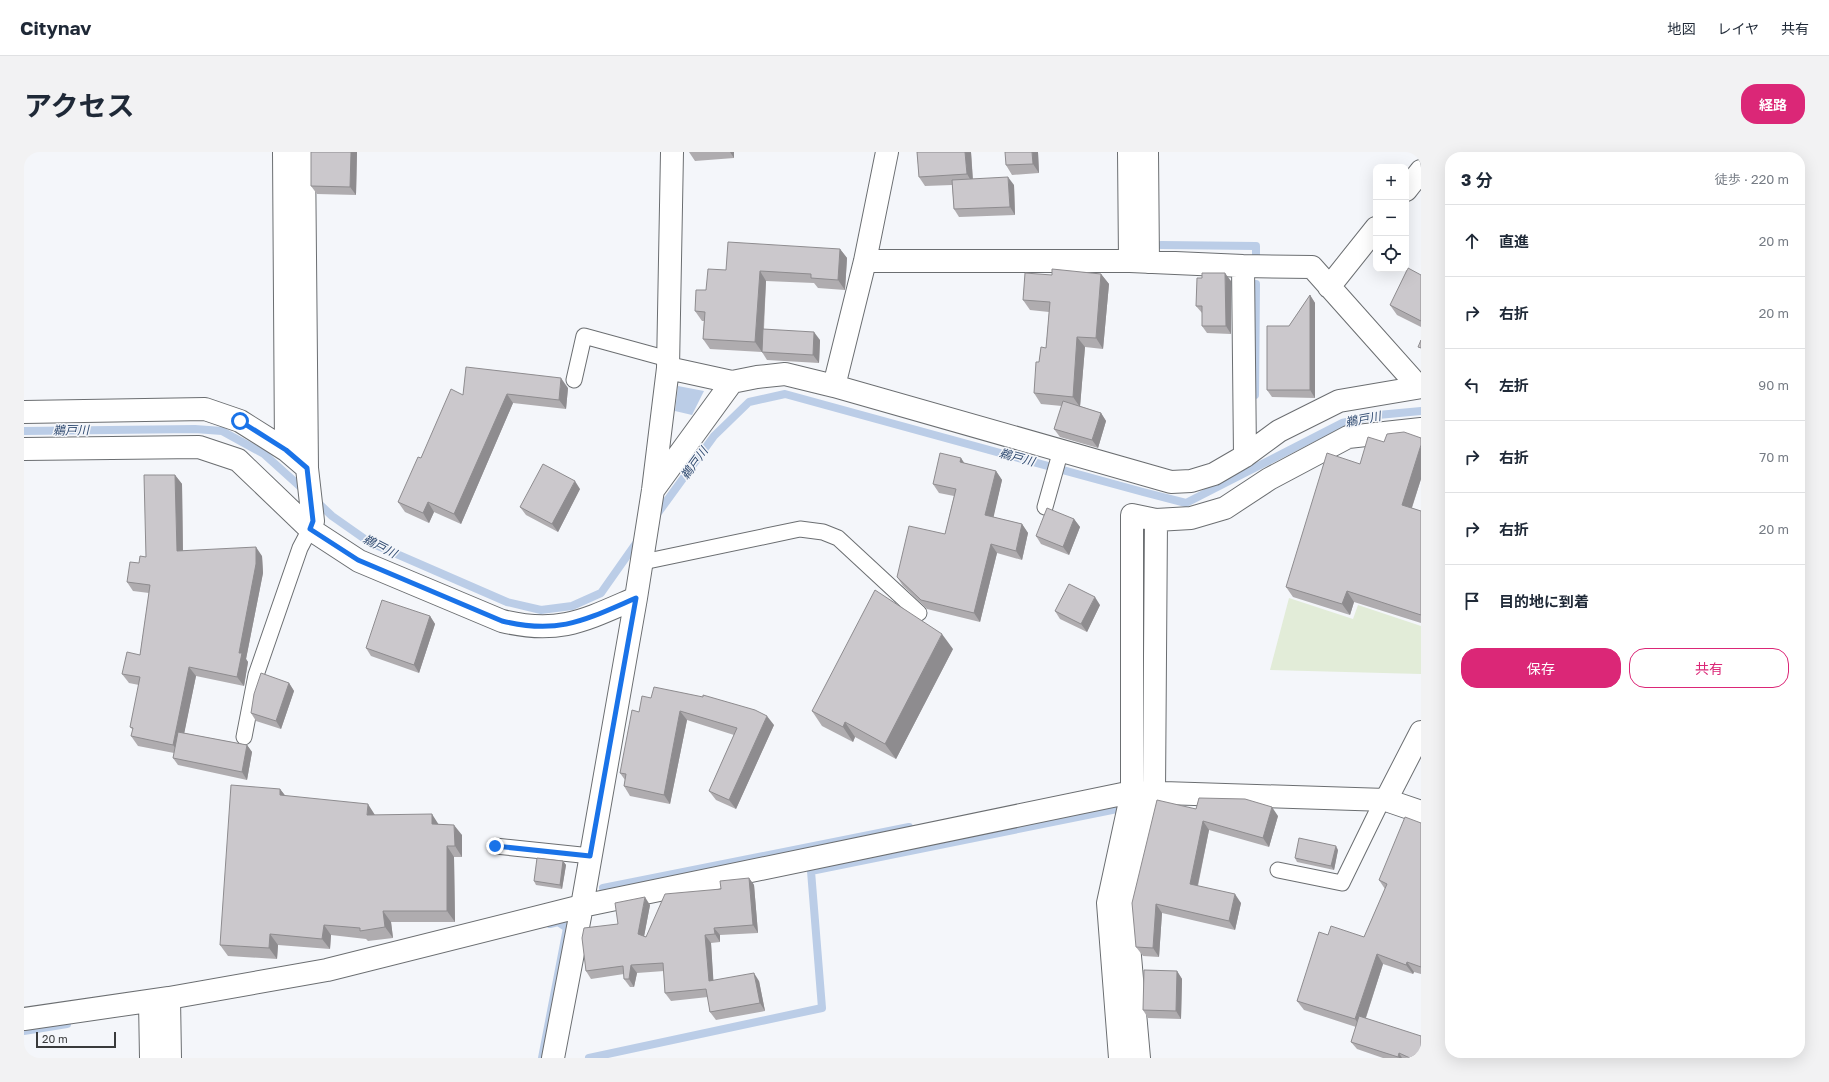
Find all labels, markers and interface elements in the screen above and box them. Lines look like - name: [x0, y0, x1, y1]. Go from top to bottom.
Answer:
- text: Citynav: [20, 16, 92, 39]
- text: 地図: [1667, 20, 1695, 37]
- text: レイヤ: [1717, 20, 1759, 37]
- text: 共有: [1781, 20, 1809, 37]
- button: 経路: [1741, 84, 1805, 124]
- text: アクセス: [24, 89, 135, 122]
- map controls: [1373, 164, 1409, 272]
- button: +: [1373, 164, 1409, 200]
- text: 3 分: [1461, 169, 1493, 190]
- text: 徒歩 · 220 m: [1715, 171, 1789, 187]
- button: −: [1373, 200, 1409, 236]
- icon: ahead: [1461, 230, 1483, 252]
- text: 直進: [1499, 232, 1529, 250]
- text: 20 m: [1759, 233, 1789, 249]
- button: locate: [1373, 236, 1409, 272]
- icon: right: [1461, 302, 1483, 324]
- text: 右折: [1499, 304, 1529, 322]
- text: 20 m: [1759, 305, 1789, 321]
- icon: left: [1461, 374, 1483, 396]
- text: 左折: [1499, 376, 1529, 394]
- text: 90 m: [1758, 377, 1789, 393]
- water label: 鵜戸川: [1344, 408, 1384, 430]
- route start: [231, 412, 249, 430]
- water label: 鵜戸川: [53, 422, 91, 438]
- water label: 鵜戸川: [677, 442, 712, 482]
- water label: 鵜戸川: [998, 445, 1038, 469]
- icon: right: [1461, 446, 1483, 468]
- text: 右折: [1499, 448, 1529, 466]
- text: 70 m: [1759, 449, 1789, 465]
- icon: right: [1461, 518, 1483, 540]
- text: 右折: [1499, 520, 1529, 538]
- text: 20 m: [1759, 521, 1789, 537]
- water label: 鵜戸川: [361, 531, 401, 562]
- icon: arrive: [1461, 590, 1483, 612]
- text: 目的地に到着: [1499, 592, 1589, 610]
- button: 保存: [1461, 648, 1621, 688]
- button: 共有: [1629, 648, 1789, 688]
- route end: [486, 837, 504, 855]
- scale bar: [36, 1030, 116, 1049]
- text: 20 m: [42, 1032, 68, 1045]

